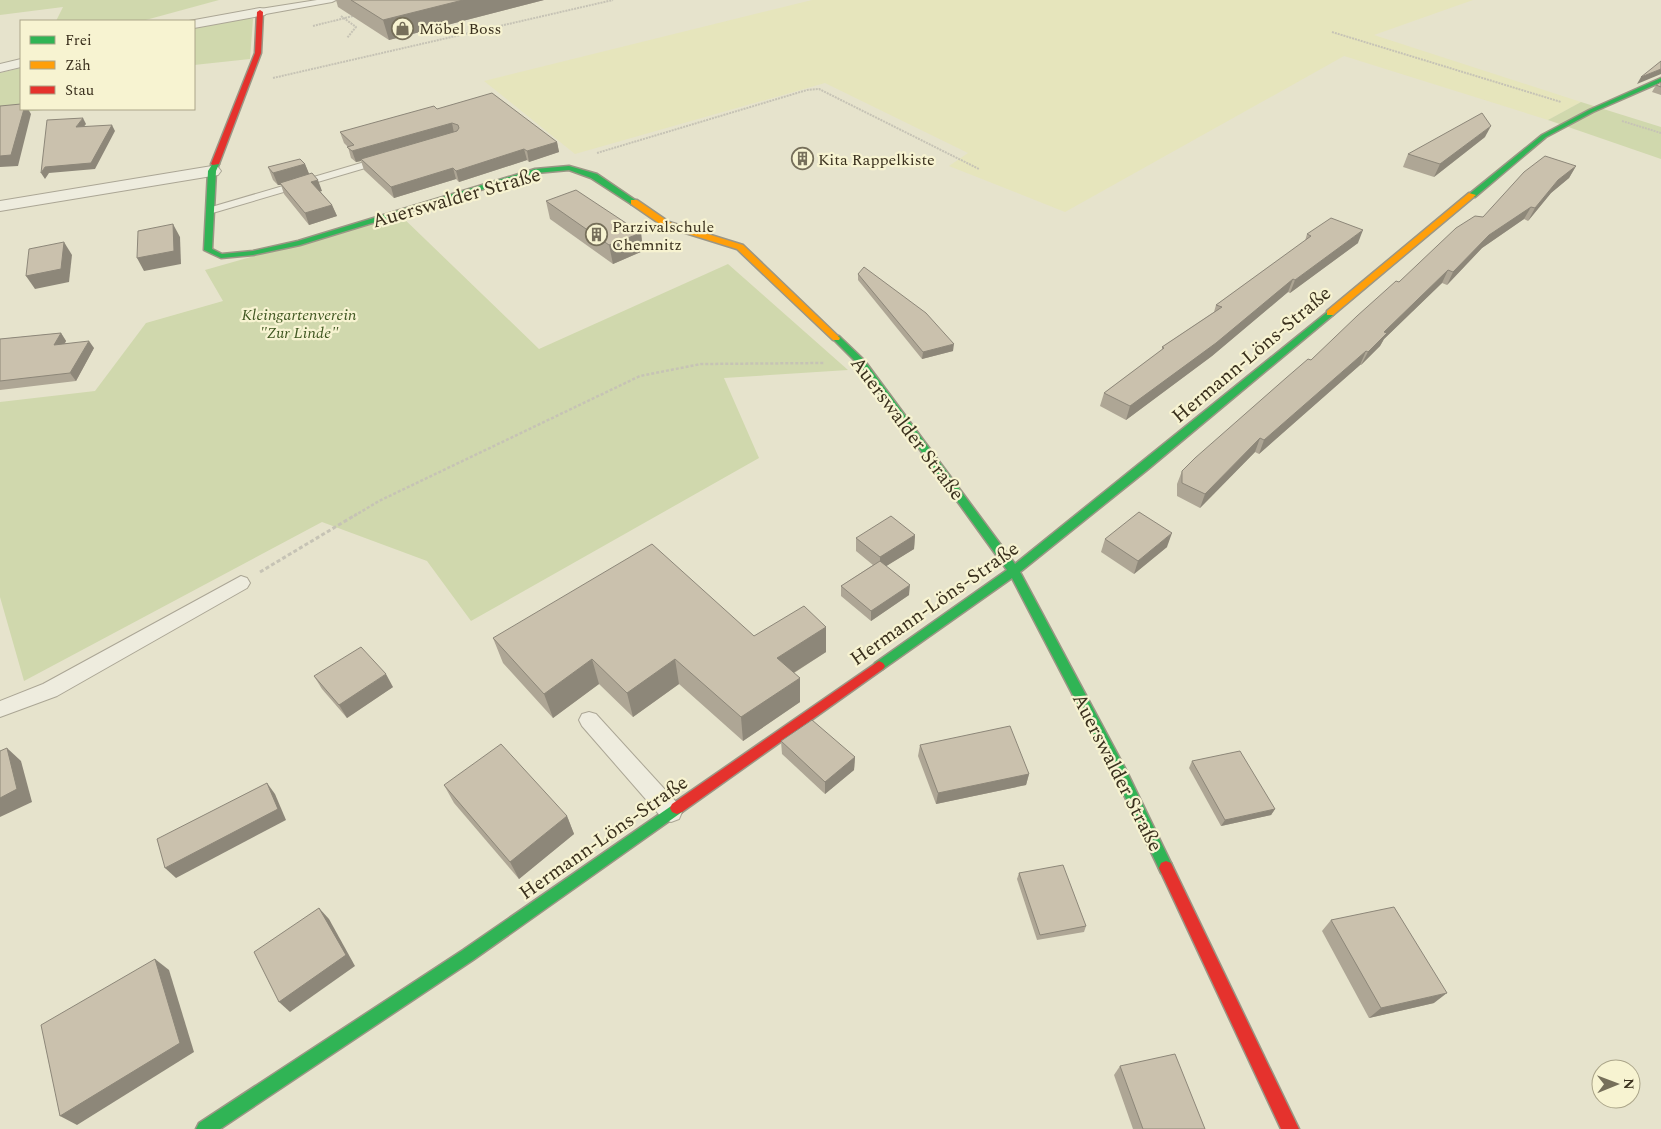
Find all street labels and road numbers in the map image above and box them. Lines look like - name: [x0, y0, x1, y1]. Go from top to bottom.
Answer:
- street label: Auerswalder Straße: [368, 160, 544, 236]
- street label: Hermann-Löns-Straße: [1165, 279, 1338, 431]
- street label: Auerswalder Straße: [843, 350, 972, 507]
- street label: Hermann-Löns-Straße: [844, 534, 1025, 674]
- street label: Auerswalder Straße: [1064, 688, 1170, 857]
- street label: Hermann-Löns-Straße: [513, 768, 694, 908]

